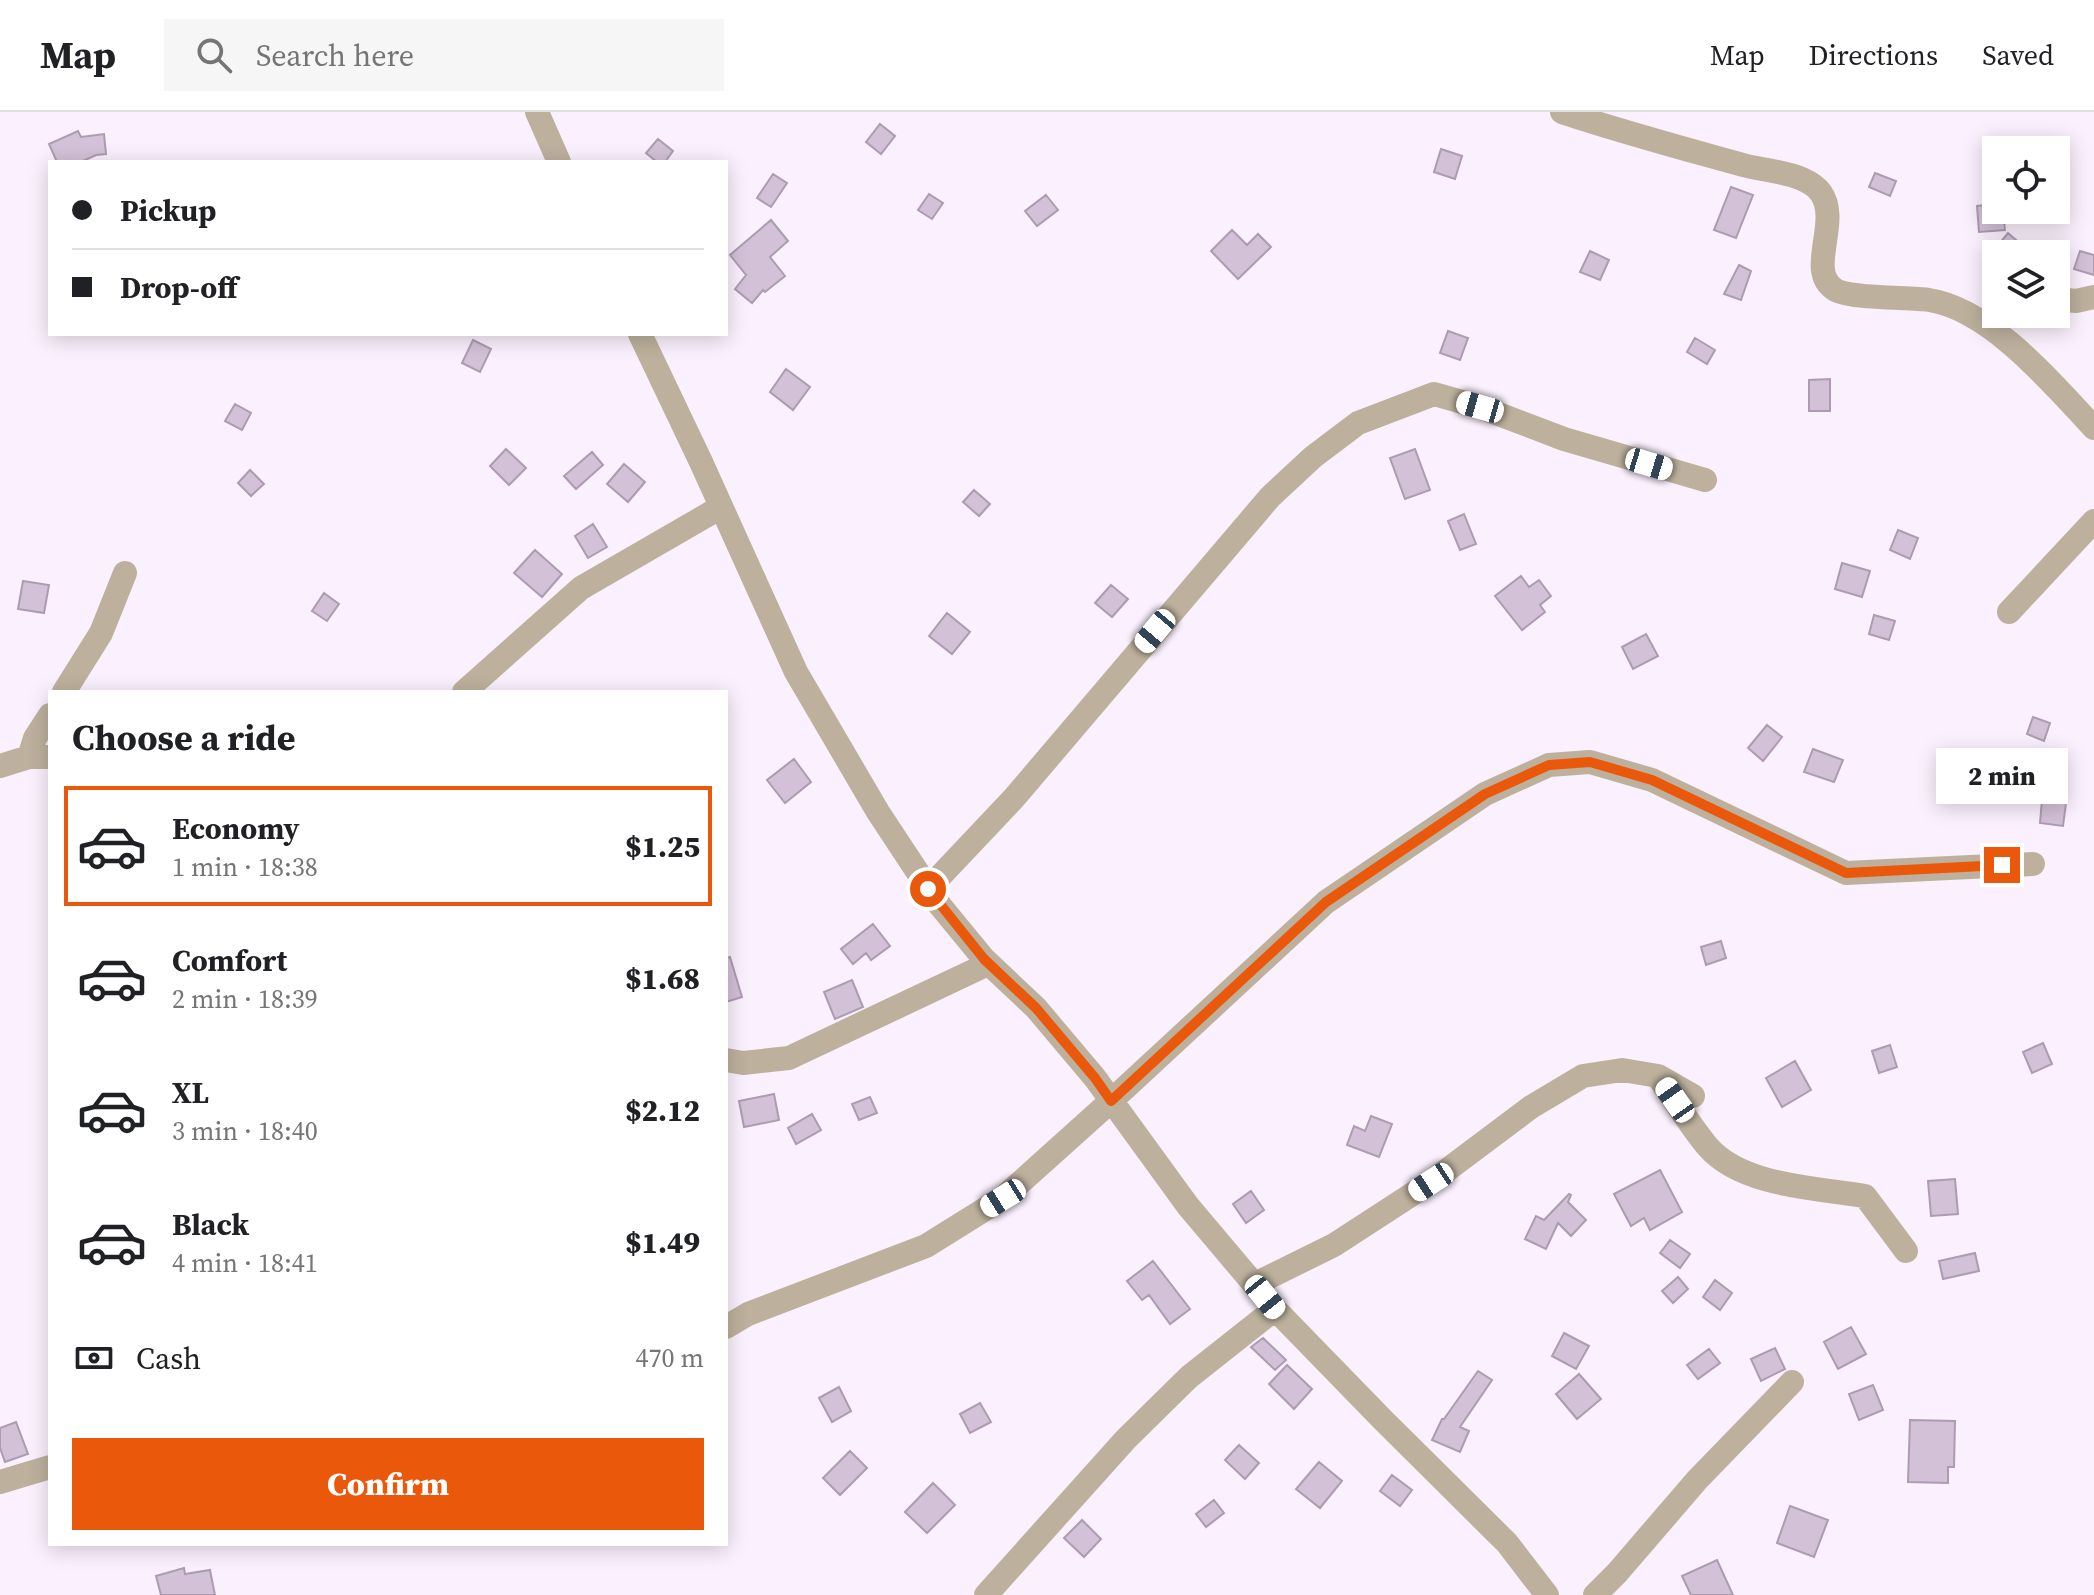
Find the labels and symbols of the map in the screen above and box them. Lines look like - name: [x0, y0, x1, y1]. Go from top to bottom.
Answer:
- car: [1454, 389, 1506, 425]
- car: [1623, 446, 1675, 482]
- car: [1130, 605, 1180, 657]
- callout: 2 min: [1936, 749, 2068, 805]
- route end: [1984, 847, 2020, 883]
- route start: [910, 871, 946, 907]
- car: [1651, 1073, 1699, 1127]
- car: [1404, 1159, 1458, 1205]
- car: [976, 1175, 1030, 1221]
- car: [1241, 1271, 1289, 1323]

